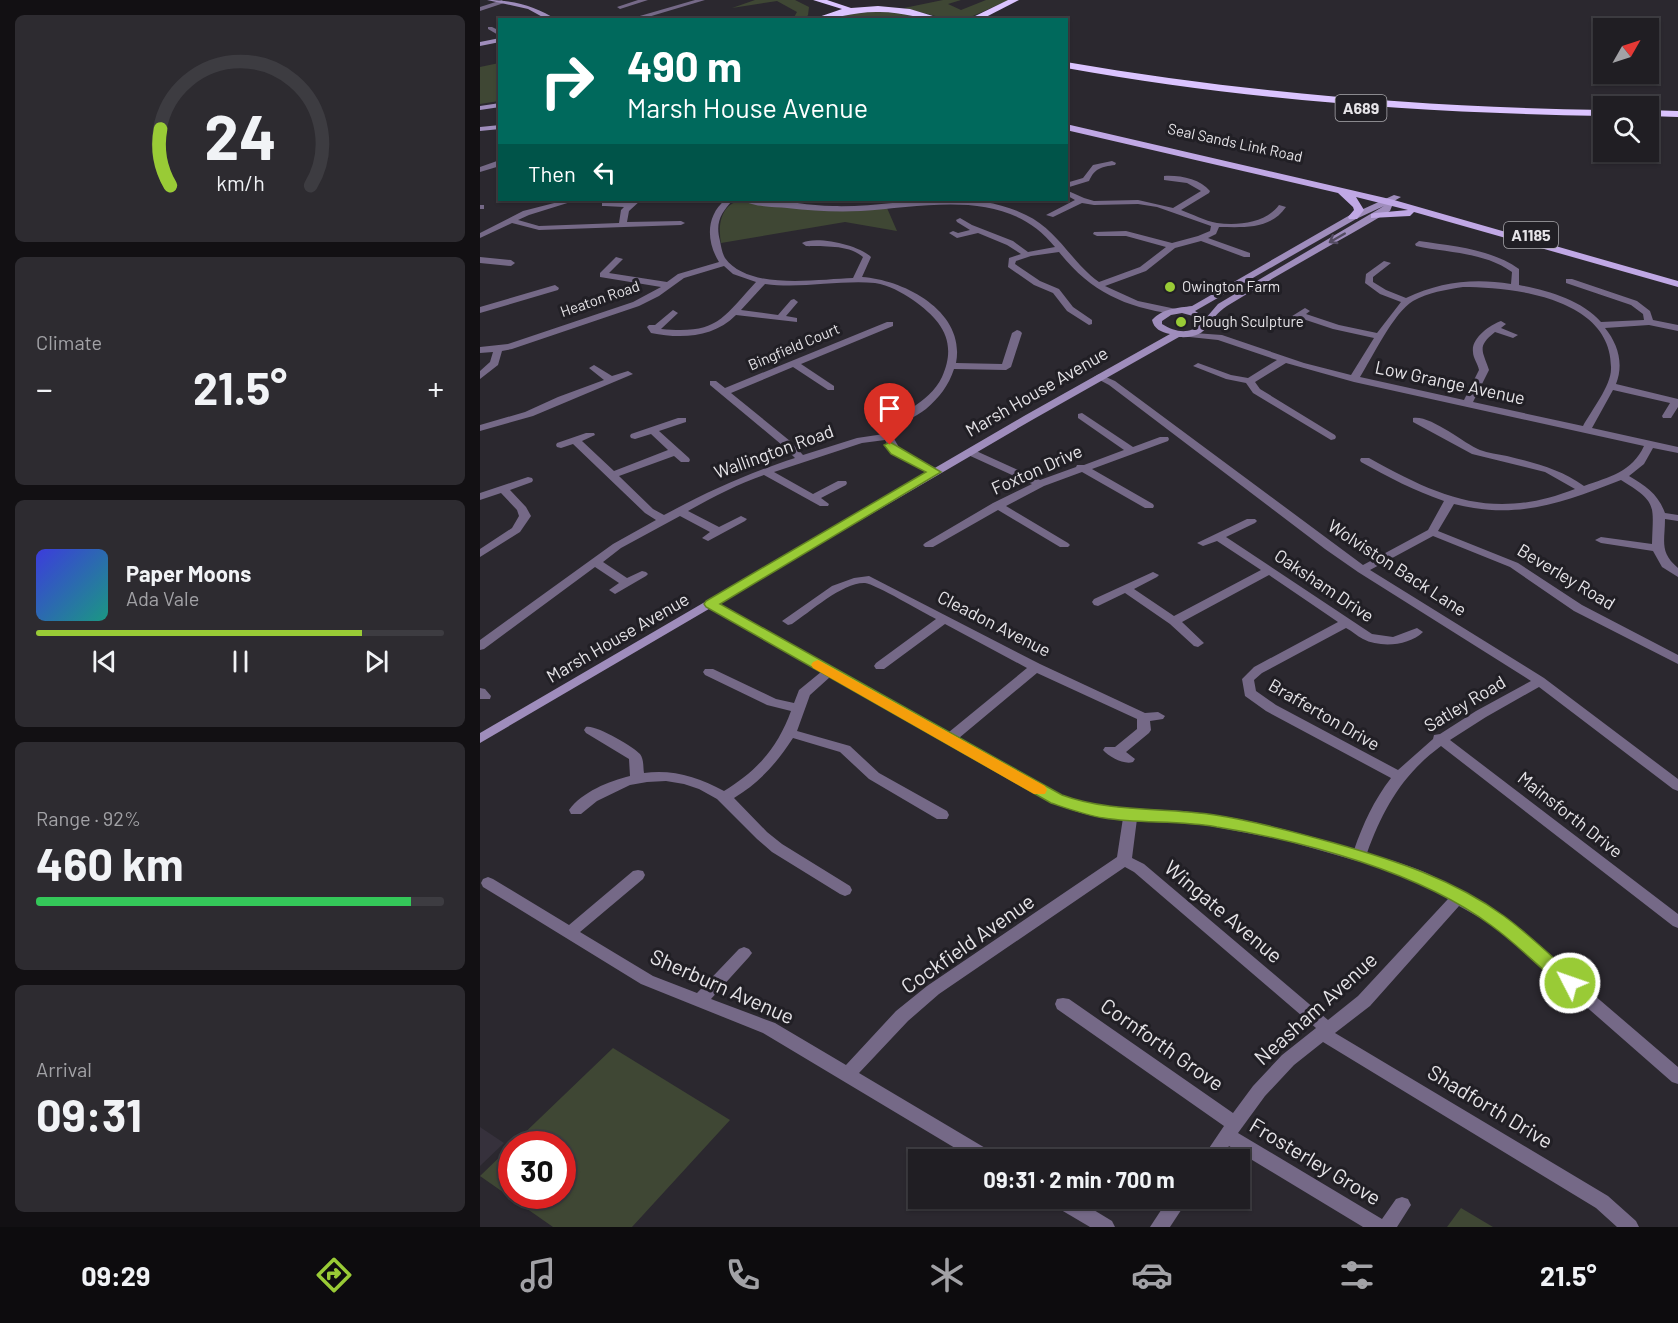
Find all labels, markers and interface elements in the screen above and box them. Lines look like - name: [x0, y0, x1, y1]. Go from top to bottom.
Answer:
- north arrow: [1593, 18, 1659, 84]
- map controls: [1593, 18, 1659, 162]
- text: 490 m: [627, 40, 742, 90]
- icon: right: [528, 42, 606, 120]
- text: Marsh House Avenue: [627, 91, 868, 123]
- road number: A689: [1336, 95, 1386, 121]
- button: search: [1593, 96, 1659, 162]
- text: 24: [204, 98, 276, 172]
- street label: Seal Sands Link Road: [1166, 119, 1304, 165]
- icon: left: [588, 156, 621, 189]
- text: Then: [528, 160, 576, 186]
- text: km/h: [216, 170, 264, 195]
- road number: A1185: [1504, 222, 1558, 248]
- one-way arrow: [1329, 233, 1346, 245]
- street label: Heaton Road: [558, 276, 642, 320]
- place label: Owington Farm: [1182, 277, 1280, 295]
- marker: Owington Farm: [1163, 280, 1177, 294]
- place label: Plough Sculpture: [1193, 312, 1304, 330]
- marker: Plough Sculpture: [1174, 315, 1188, 329]
- street label: Bingfield Court: [745, 319, 842, 373]
- text: Climate: [36, 330, 102, 354]
- street label: Marsh House Avenue: [961, 341, 1112, 441]
- street label: Low Grange Avenue: [1373, 355, 1527, 409]
- text: 21.5°: [193, 360, 287, 414]
- text: −: [36, 368, 53, 408]
- text: +: [428, 368, 444, 408]
- pin: [864, 383, 915, 445]
- icon: arrive: [873, 392, 906, 425]
- street label: Wallington Road: [711, 419, 836, 483]
- street label: Foxton Drive: [988, 439, 1085, 499]
- street label: Wolviston Back Lane: [1324, 514, 1471, 620]
- street label: Beverley Road: [1514, 538, 1619, 614]
- street label: Oaksham Drive: [1271, 544, 1379, 627]
- text: Paper Moons: [126, 560, 251, 586]
- street label: Cleadon Avenue: [934, 585, 1055, 661]
- text: Ada Vale: [126, 586, 199, 610]
- street label: Marsh House Avenue: [542, 587, 693, 687]
- icon: previous: [88, 645, 121, 678]
- icon: pause: [224, 645, 257, 678]
- icon: next: [360, 645, 393, 678]
- street label: Satley Road: [1420, 670, 1509, 736]
- street label: Brafferton Drive: [1265, 673, 1384, 755]
- street label: Mainsforth Drive: [1514, 766, 1627, 862]
- text: Range · 92%: [36, 806, 141, 830]
- text: 460 km: [36, 836, 184, 890]
- street label: Wingate Avenue: [1160, 854, 1288, 968]
- street label: Cockfield Avenue: [896, 888, 1039, 998]
- street label: Sherburn Avenue: [647, 943, 798, 1029]
- street label: Neasham Avenue: [1248, 946, 1382, 1070]
- position arrow: [1538, 951, 1602, 1015]
- street label: Cornforth Grove: [1097, 992, 1229, 1095]
- text: Arrival: [36, 1057, 92, 1081]
- street label: Shadforth Drive: [1424, 1059, 1558, 1153]
- text: 09:31: [36, 1087, 142, 1141]
- street label: Frosterley Grove: [1246, 1112, 1386, 1210]
- speed limit sign: 30: [498, 1131, 576, 1209]
- text: 09:31 · 2 min · 700 m: [983, 1166, 1175, 1192]
- icon: directions: [313, 1254, 355, 1296]
- icon: music: [517, 1254, 559, 1296]
- icon: phone: [722, 1254, 764, 1296]
- icon: climate: [926, 1254, 968, 1296]
- icon: car: [1131, 1254, 1173, 1296]
- icon: filters: [1336, 1254, 1378, 1296]
- text: 09:29: [81, 1259, 150, 1291]
- text: 21.5°: [1540, 1259, 1597, 1291]

